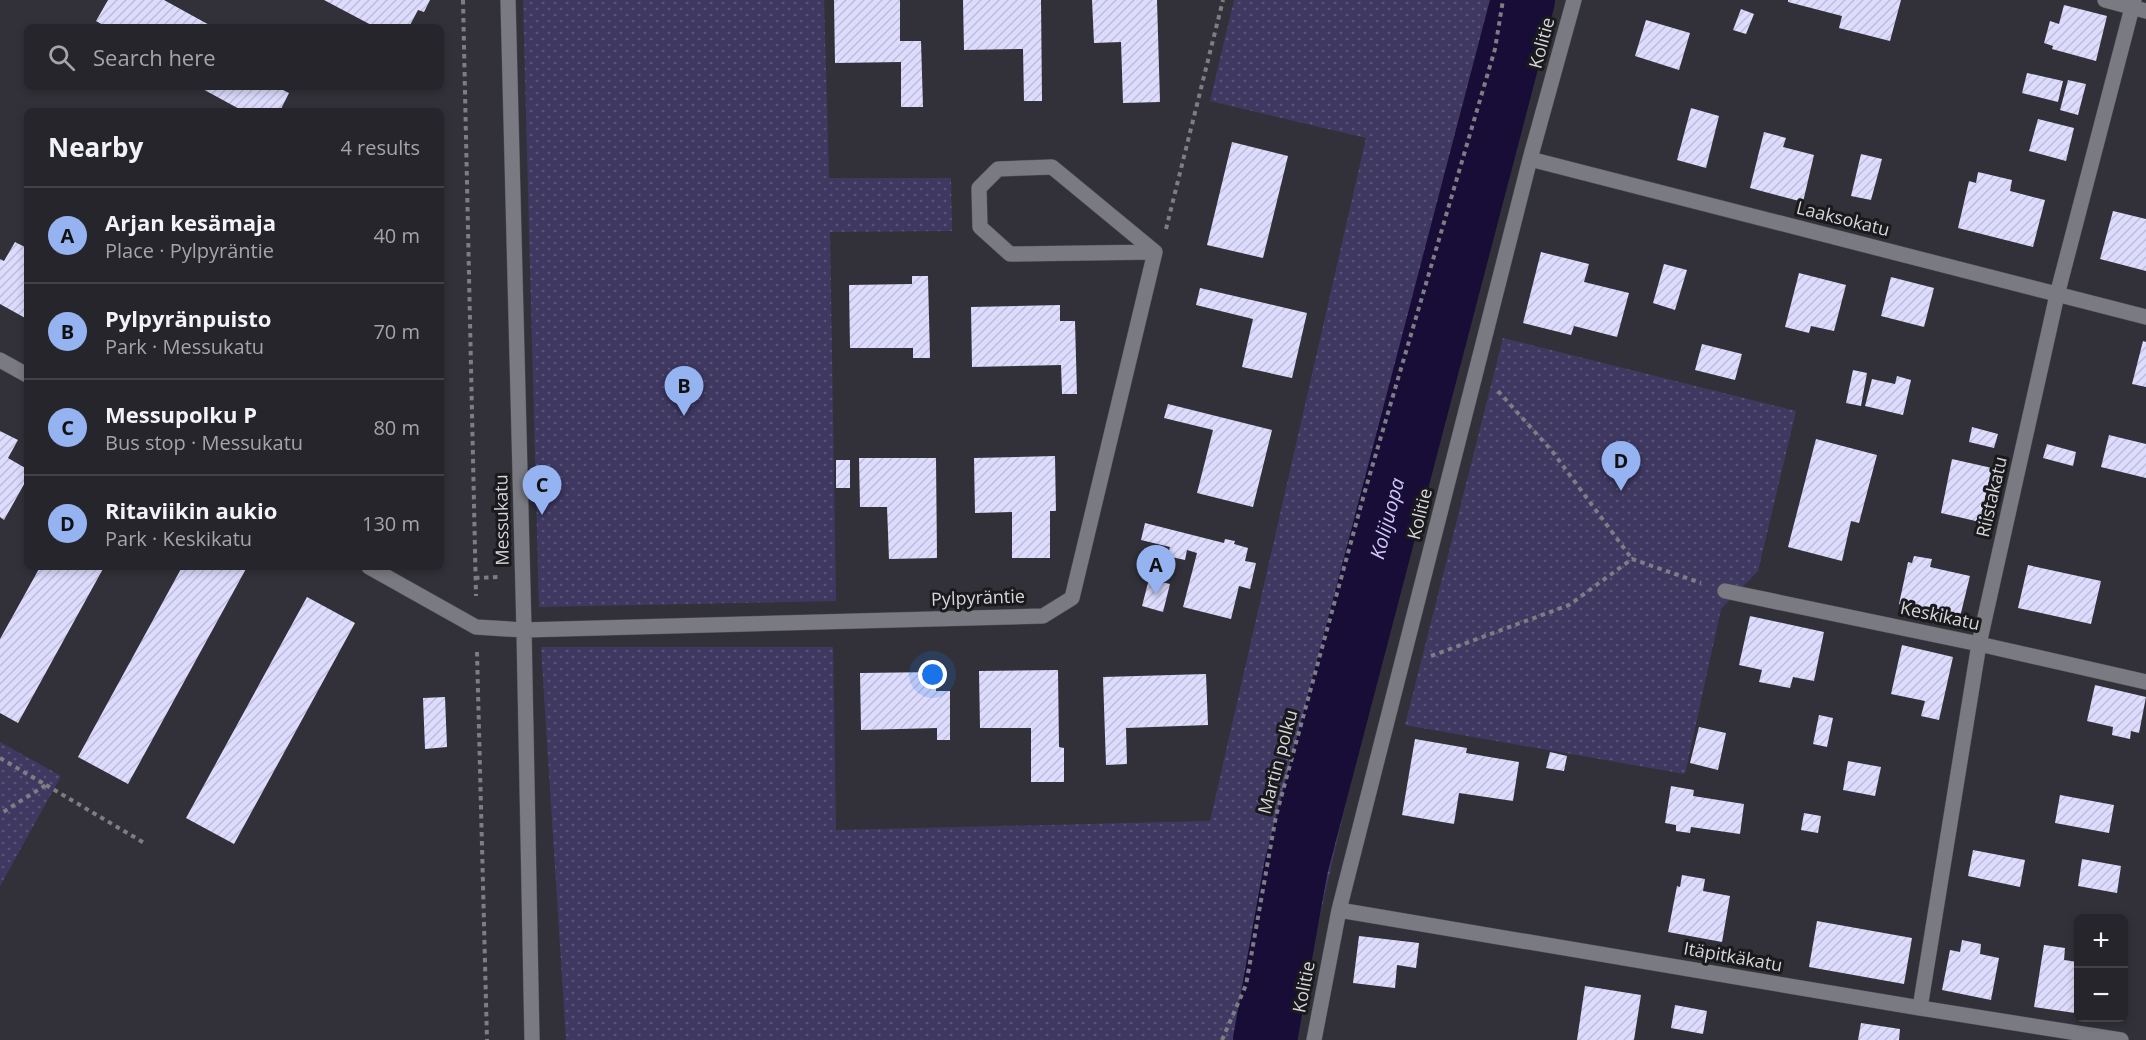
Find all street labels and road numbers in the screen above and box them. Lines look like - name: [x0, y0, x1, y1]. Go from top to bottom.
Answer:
- street label: Kolitie: [1523, 15, 1559, 71]
- street label: Laaksokatu: [1794, 195, 1892, 241]
- street label: Riistakatu: [1970, 454, 2012, 539]
- street label: Messukatu: [488, 474, 514, 566]
- street label: Kolitie: [1401, 486, 1437, 542]
- street label: Pylpyräntie: [931, 583, 1025, 611]
- street label: Keskikatu: [1898, 595, 1982, 635]
- street label: Martin polku: [1252, 707, 1302, 817]
- street label: Itäpitkäkatu: [1682, 936, 1784, 976]
- street label: Kolitie: [1286, 959, 1320, 1015]

